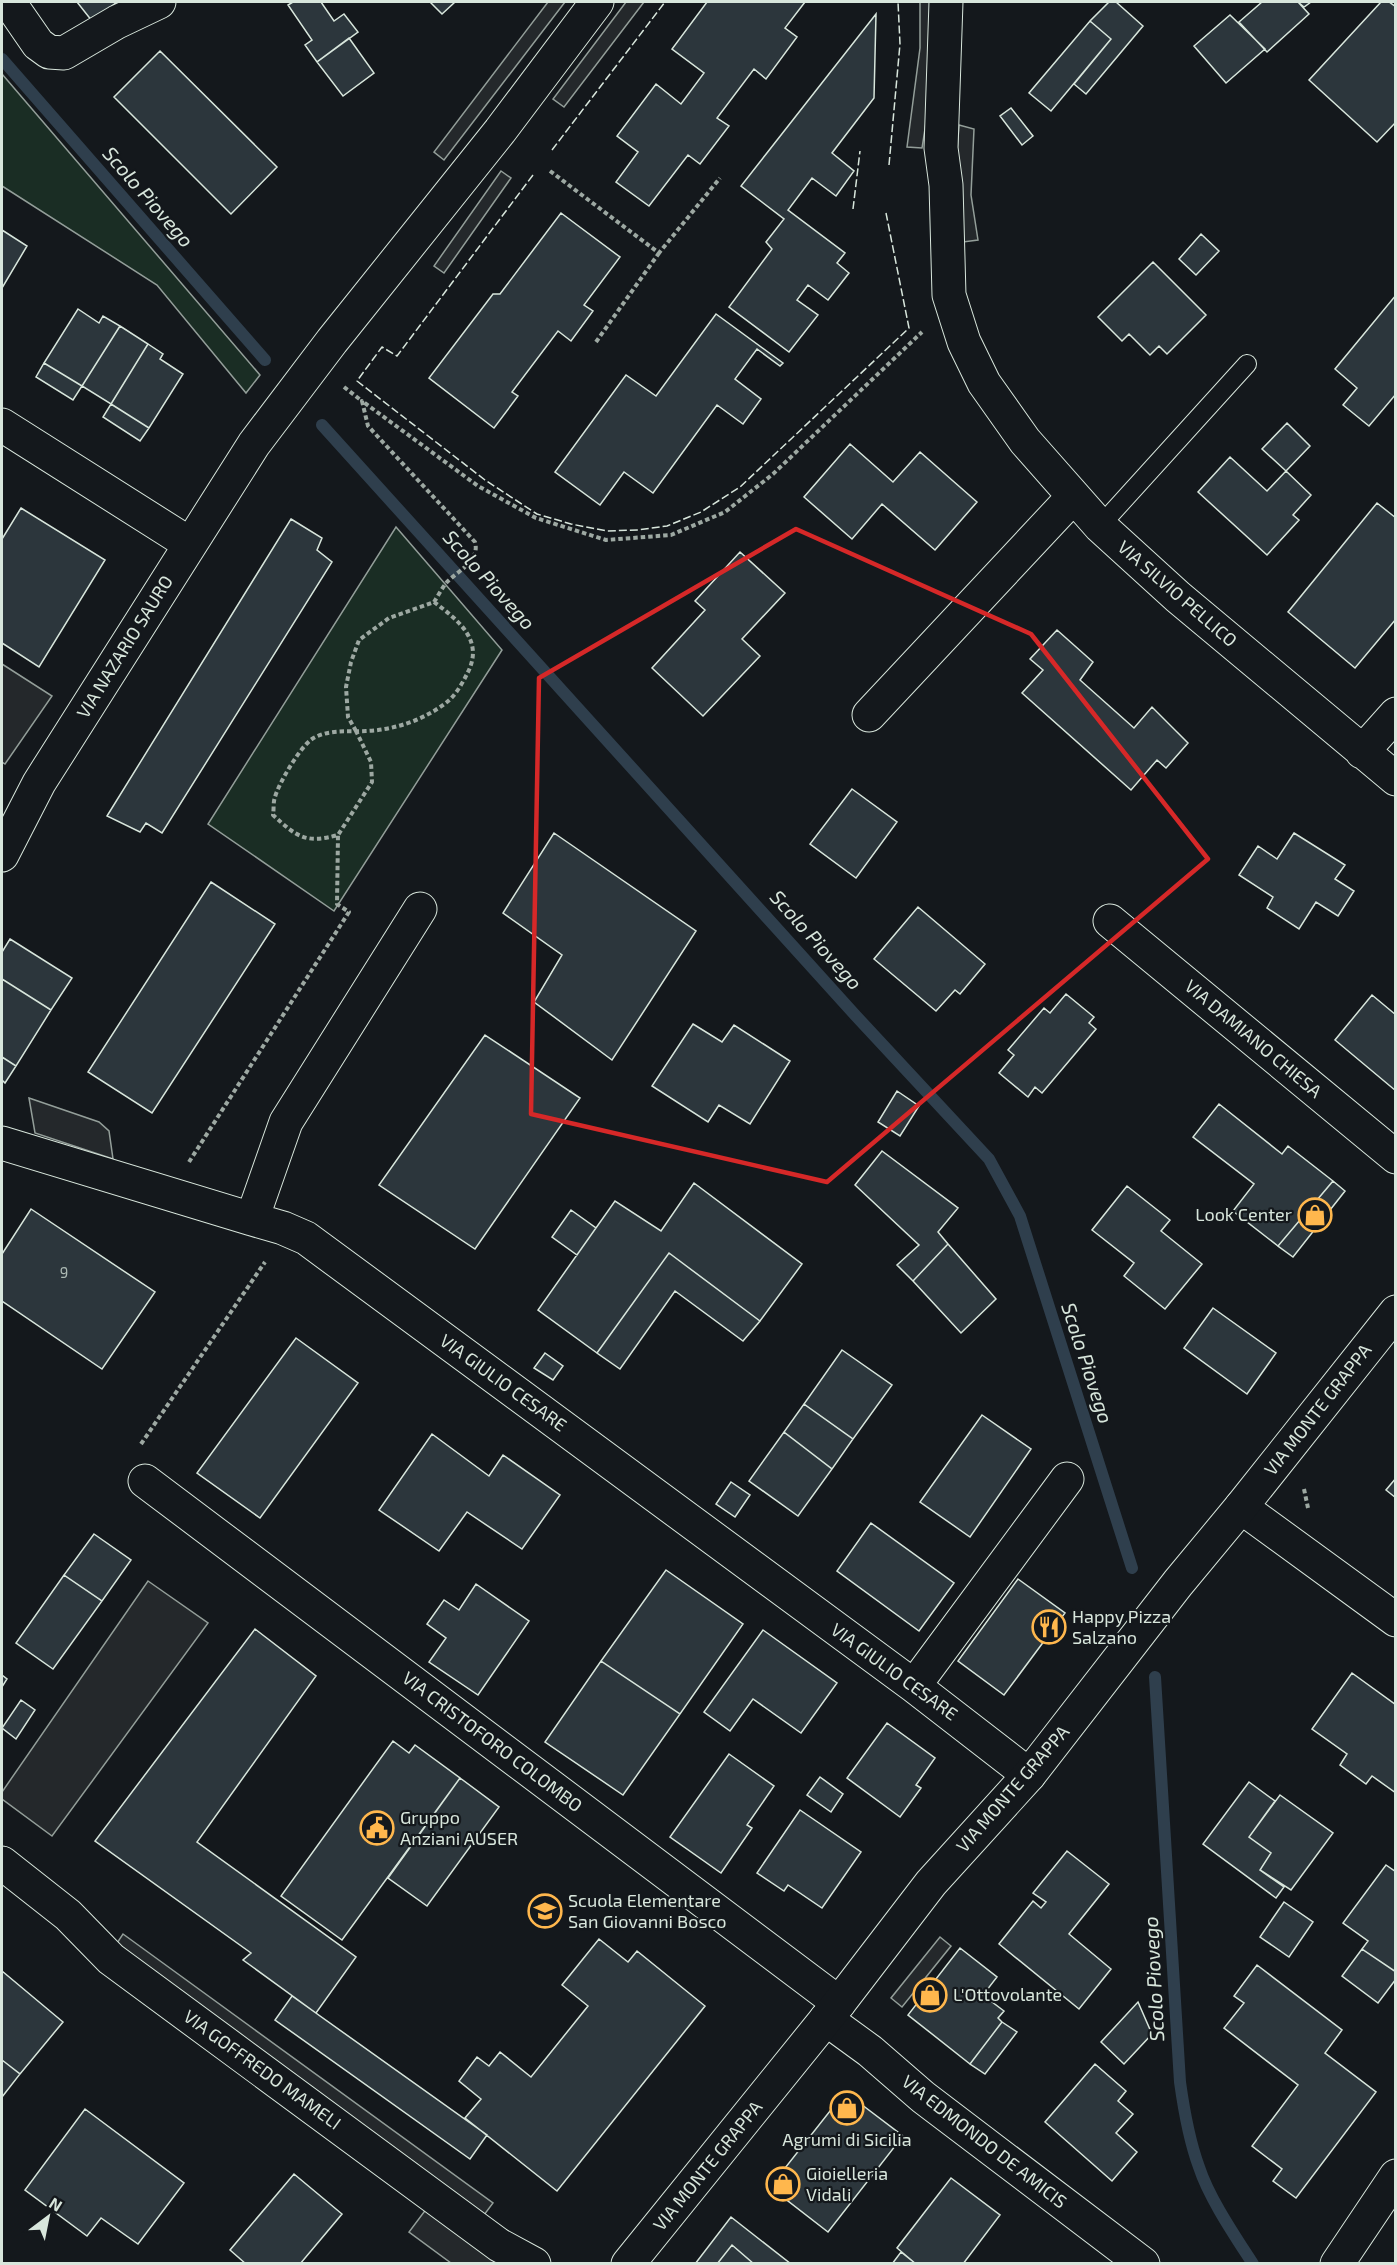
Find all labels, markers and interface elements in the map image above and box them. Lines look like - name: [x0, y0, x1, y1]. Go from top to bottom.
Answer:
- water label: Scolo Piovego: [98, 141, 199, 252]
- water label: Scolo Piovego: [439, 525, 541, 634]
- street label: VIA SILVIO PELLICO: [1114, 535, 1242, 651]
- street label: VIA NAZARIO SAURO: [71, 571, 177, 722]
- water label: Scolo Piovego: [766, 885, 868, 994]
- street label: VIA DAMIANO CHIESA: [1181, 974, 1327, 1103]
- shop icon: Look Center: [1297, 1197, 1333, 1233]
- place label: Look Center: [1195, 1203, 1292, 1225]
- house number: 9: [60, 1263, 68, 1281]
- water label: Scolo Piovego: [1057, 1299, 1119, 1426]
- street label: VIA GIULIO CESARE: [436, 1329, 571, 1436]
- street label: VIA MONTE GRAPPA: [1259, 1339, 1376, 1480]
- place label: Happy Pizza Salzano: [1072, 1605, 1171, 1648]
- restaurant icon: Happy Pizza Salzano: [1031, 1609, 1067, 1645]
- street label: VIA GIULIO CESARE: [827, 1618, 962, 1725]
- street label: VIA CRISTOFORO COLOMBO: [398, 1666, 587, 1816]
- street label: VIA MONTE GRAPPA: [951, 1720, 1074, 1856]
- place label: Gruppo Anziani AUSER: [400, 1806, 518, 1849]
- public building icon: Gruppo Anziani AUSER: [359, 1810, 395, 1846]
- place label: Scuola Elementare San Giovanni Bosco: [568, 1889, 726, 1932]
- school or university icon: Scuola Elementare San Giovanni Bosco: [527, 1893, 563, 1929]
- water label: Scolo Piovego: [1138, 1916, 1168, 2042]
- shop icon: L'Ottovolante: [912, 1977, 948, 2013]
- place label: L'Ottovolante: [953, 1983, 1062, 2005]
- street label: VIA GOFFREDO MAMELI: [180, 2005, 346, 2134]
- street label: VIA EDMONDO DE AMICIS: [898, 2070, 1072, 2212]
- shop icon: Agrumi di Sicilia: [829, 2090, 865, 2126]
- street label: VIA MONTE GRAPPA: [648, 2095, 767, 2235]
- place label: Agrumi di Sicilia: [782, 2128, 912, 2150]
- place label: Gioielleria Vidali: [806, 2162, 888, 2205]
- shop icon: Gioielleria Vidali: [765, 2166, 801, 2202]
- north arrow: [18, 2187, 78, 2247]
- text: N: [46, 2193, 66, 2215]

